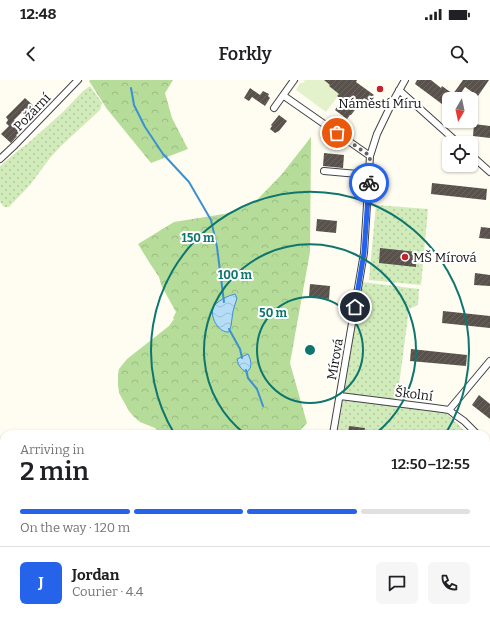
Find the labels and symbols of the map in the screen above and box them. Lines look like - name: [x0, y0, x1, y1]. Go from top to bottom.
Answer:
- marker: Náměstí Míru: [375, 84, 385, 94]
- street label: Požární: [11, 90, 53, 134]
- north arrow: [442, 92, 478, 128]
- place label: Náměstí Míru: [338, 96, 422, 111]
- pin: [320, 116, 354, 150]
- courier: [349, 163, 389, 203]
- text: 150 m: [182, 231, 215, 245]
- place label: MŠ Mírová: [413, 250, 477, 265]
- marker: MŠ Mírová: [400, 252, 410, 262]
- text: 100 m: [218, 268, 253, 282]
- pin: [338, 290, 372, 324]
- text: 50 m: [259, 306, 287, 320]
- street label: Mírová: [324, 337, 346, 381]
- centre of rings: [303, 343, 317, 357]
- street label: Školní: [394, 384, 434, 404]

